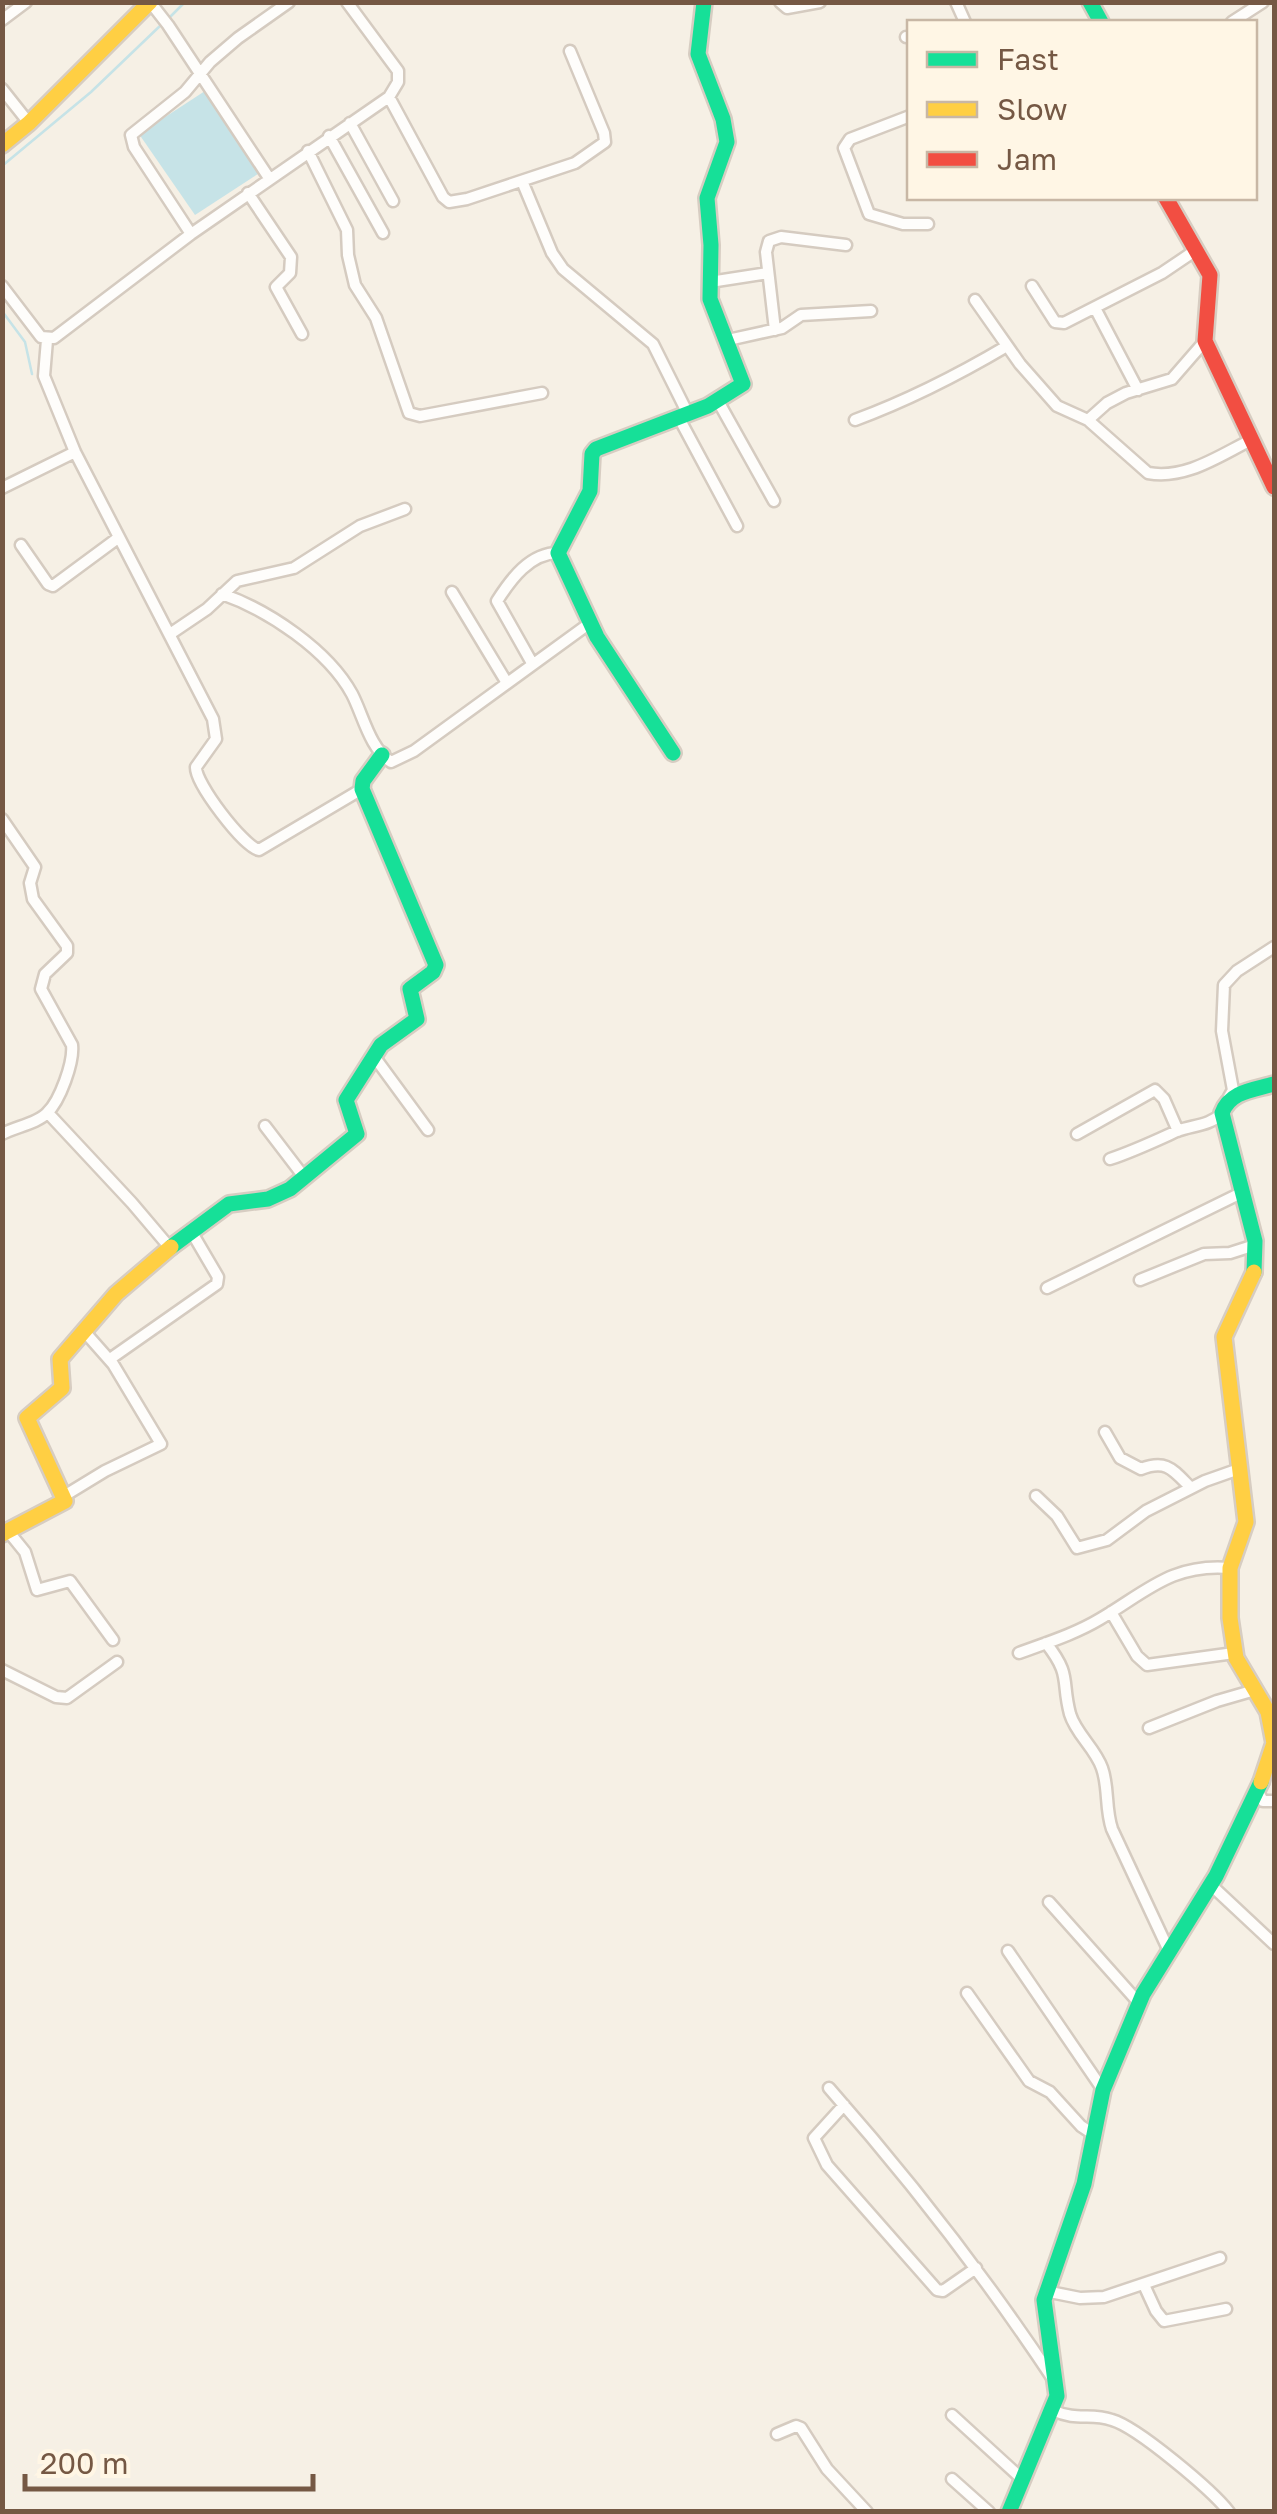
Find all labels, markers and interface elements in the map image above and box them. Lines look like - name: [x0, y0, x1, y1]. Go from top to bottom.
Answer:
- legend: [907, 20, 1257, 200]
- text: Fast: [997, 41, 1059, 77]
- text: Slow: [997, 91, 1068, 127]
- text: Jam: [997, 141, 1057, 177]
- scale bar: [25, 2429, 312, 2491]
- text: 200 m: [40, 2445, 129, 2481]

